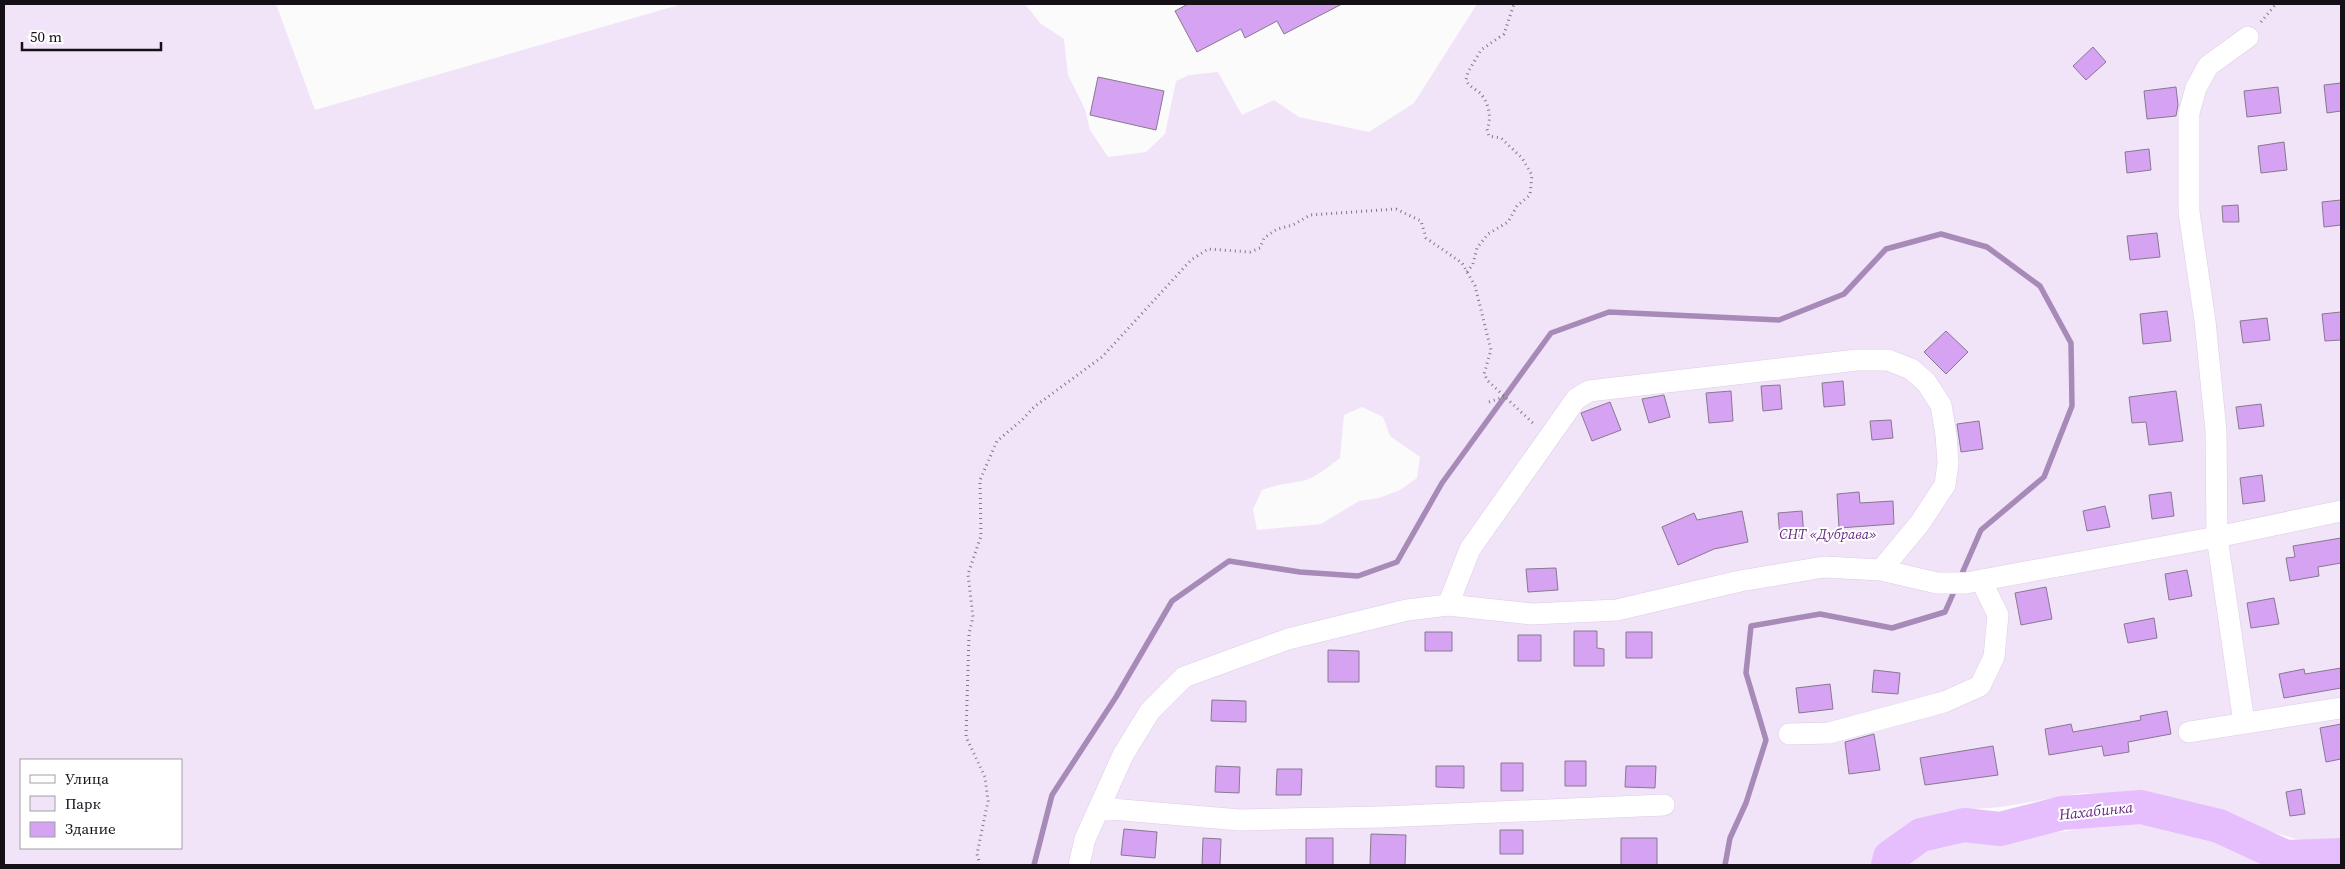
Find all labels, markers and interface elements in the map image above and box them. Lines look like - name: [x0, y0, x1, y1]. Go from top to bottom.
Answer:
- scale bar: [22, 20, 161, 52]
- text: 50 m: [30, 26, 62, 47]
- park label: СНТ «Дубрава»: [1779, 524, 1877, 544]
- legend: [20, 759, 182, 849]
- text: Улица: [65, 768, 109, 789]
- text: Парк: [65, 793, 101, 814]
- water label: Нахабинка: [2057, 796, 2134, 825]
- text: Здание: [65, 818, 116, 839]

